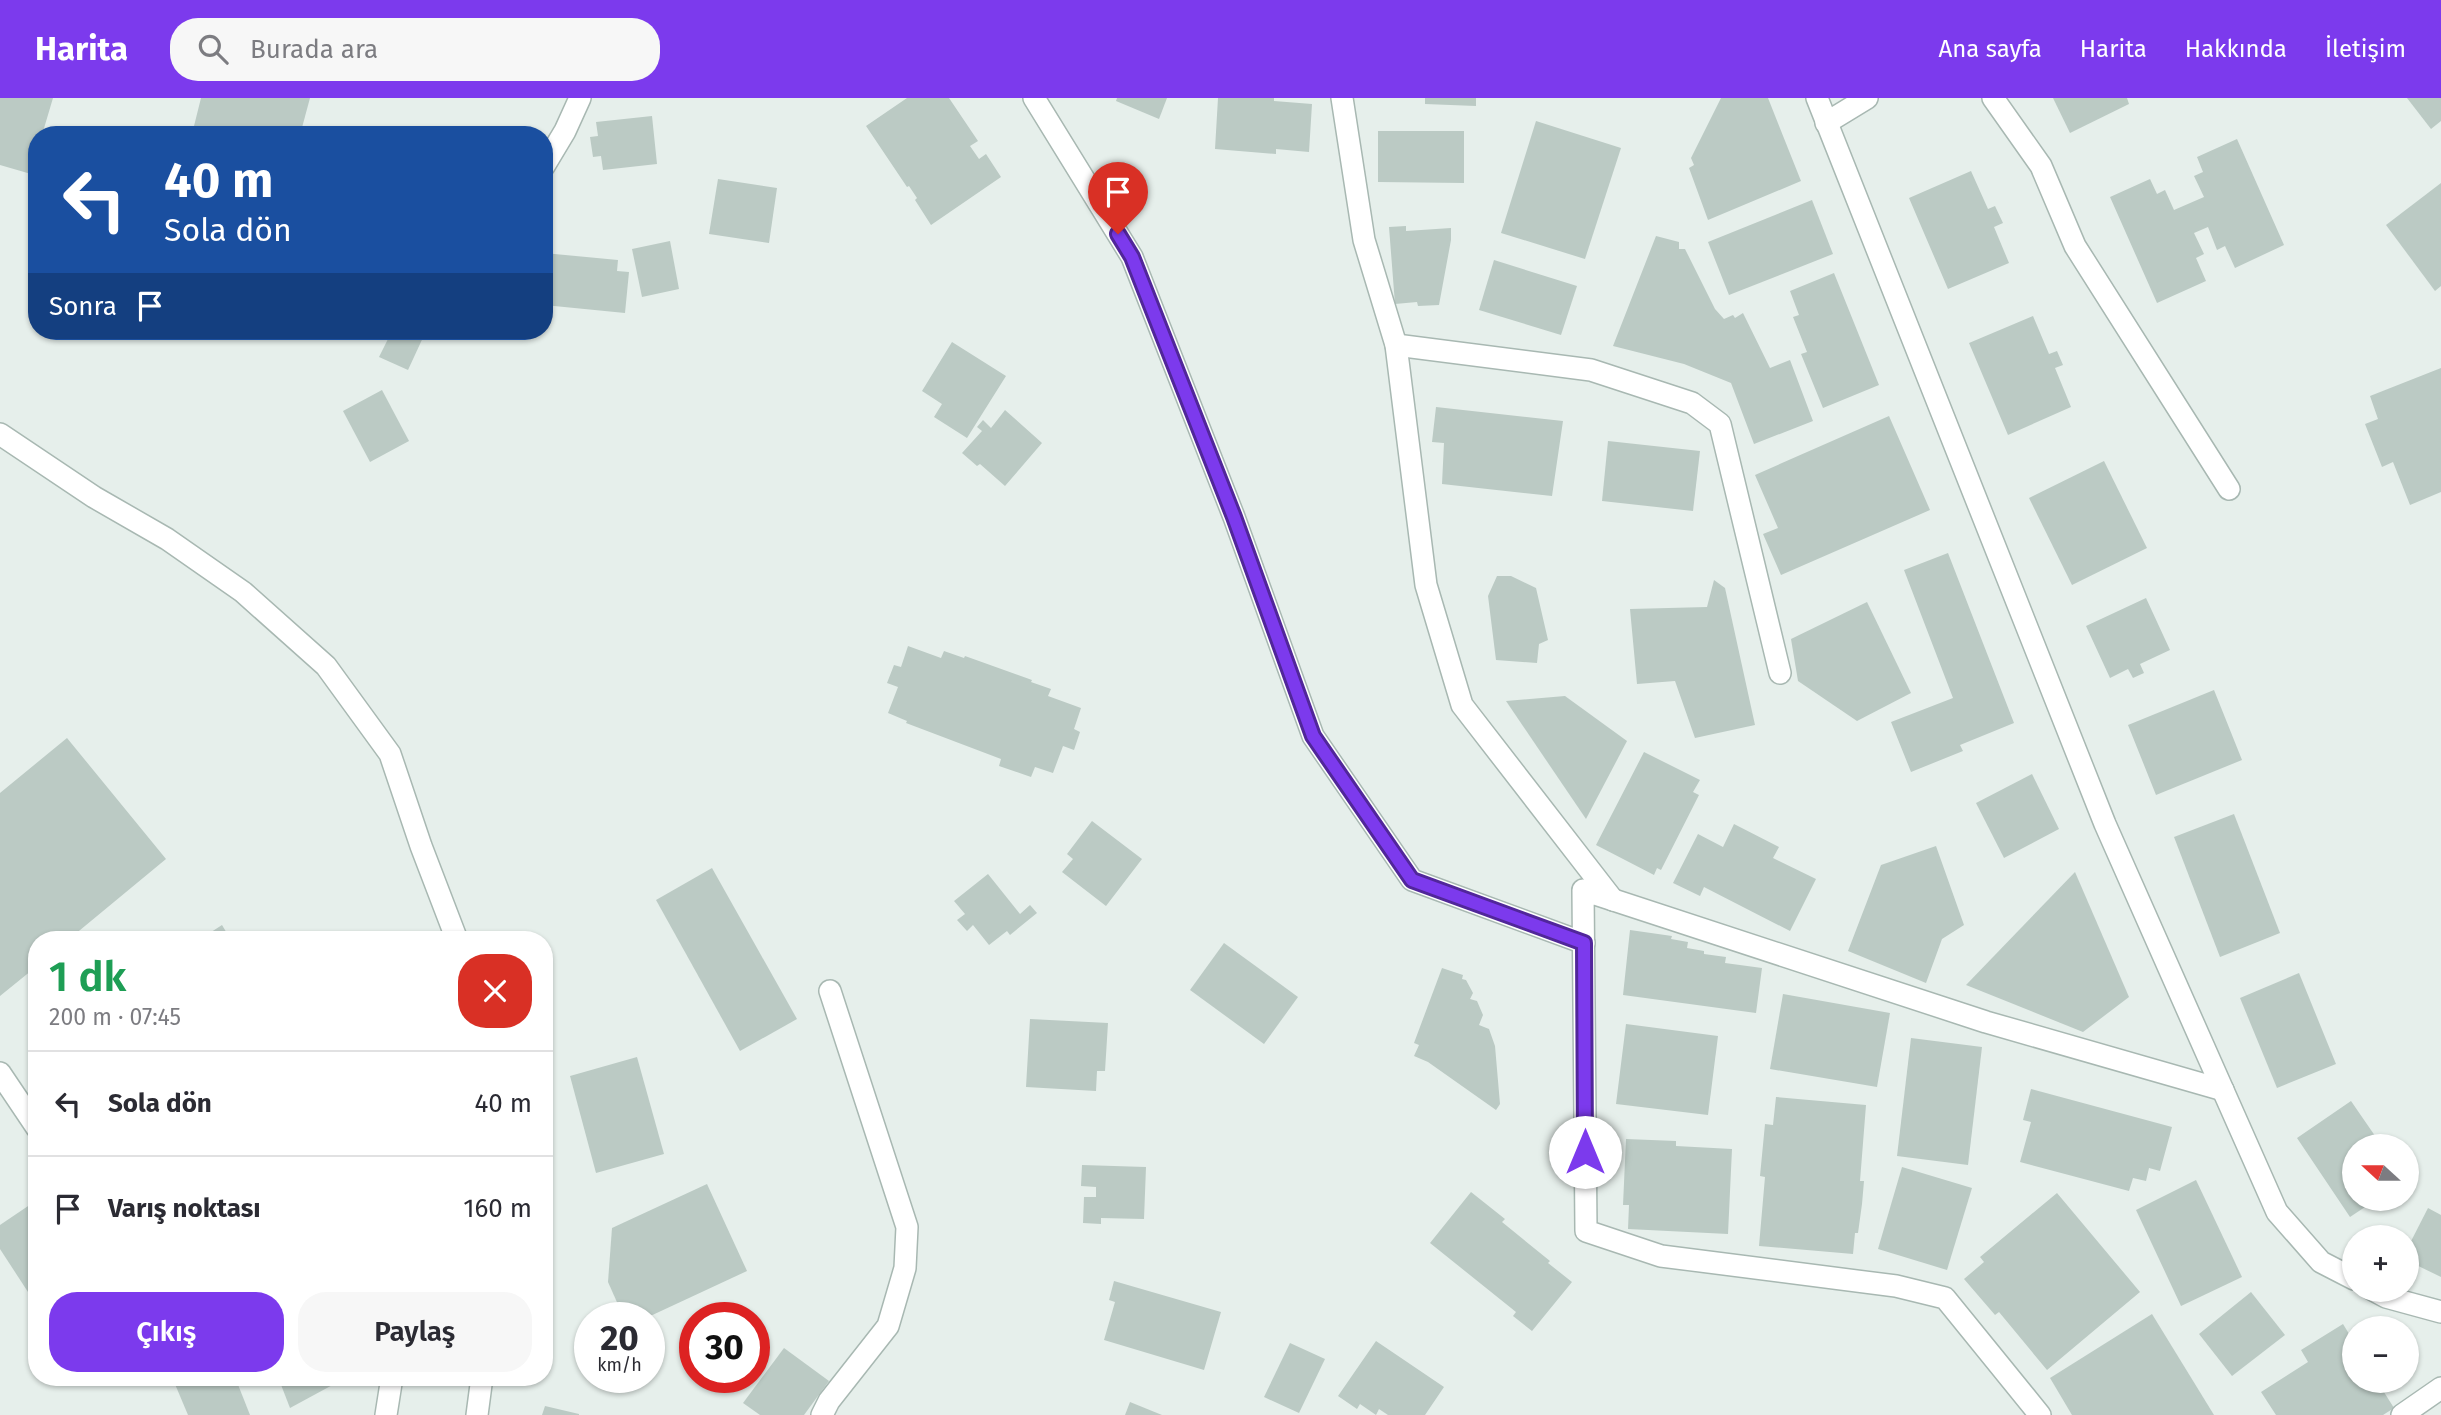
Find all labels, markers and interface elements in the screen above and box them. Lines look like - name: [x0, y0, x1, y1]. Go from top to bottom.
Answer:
- search box: [170, 18, 660, 81]
- text: Harita: [35, 29, 128, 69]
- icon: search: [194, 30, 232, 68]
- text: Burada ara: [250, 34, 378, 65]
- text: Ana sayfa: [1938, 35, 2042, 63]
- text: Harita: [2080, 35, 2147, 63]
- text: Hakkında: [2185, 35, 2287, 63]
- text: İletişim: [2325, 35, 2406, 63]
- text: 40 m: [164, 151, 273, 210]
- icon: left: [49, 154, 140, 245]
- pin: [1088, 162, 1148, 234]
- icon: arrive: [1099, 173, 1137, 211]
- text: Sola dön: [164, 211, 292, 249]
- icon: arrive: [131, 287, 169, 325]
- text: Sonra: [49, 291, 117, 322]
- text: 1 dk: [49, 952, 126, 1002]
- button: close: [458, 954, 532, 1028]
- text: 200 m · 07:45: [49, 1003, 181, 1031]
- icon: left: [49, 1085, 87, 1123]
- text: Sola dön: [108, 1088, 212, 1119]
- text: 40 m: [474, 1088, 532, 1119]
- position arrow: [1548, 1115, 1622, 1189]
- north arrow: [2342, 1134, 2418, 1211]
- map controls: [2342, 1134, 2419, 1393]
- icon: arrive: [49, 1190, 87, 1228]
- text: Varış noktası: [108, 1193, 261, 1224]
- text: 160 m: [463, 1193, 532, 1224]
- button: +: [2342, 1225, 2419, 1302]
- button: Çıkış: [49, 1292, 284, 1372]
- button: Paylaş: [298, 1292, 532, 1372]
- speed limit sign: 30: [679, 1302, 770, 1393]
- button: −: [2342, 1316, 2419, 1393]
- text: 20: [600, 1317, 639, 1359]
- text: km/h: [597, 1354, 642, 1376]

